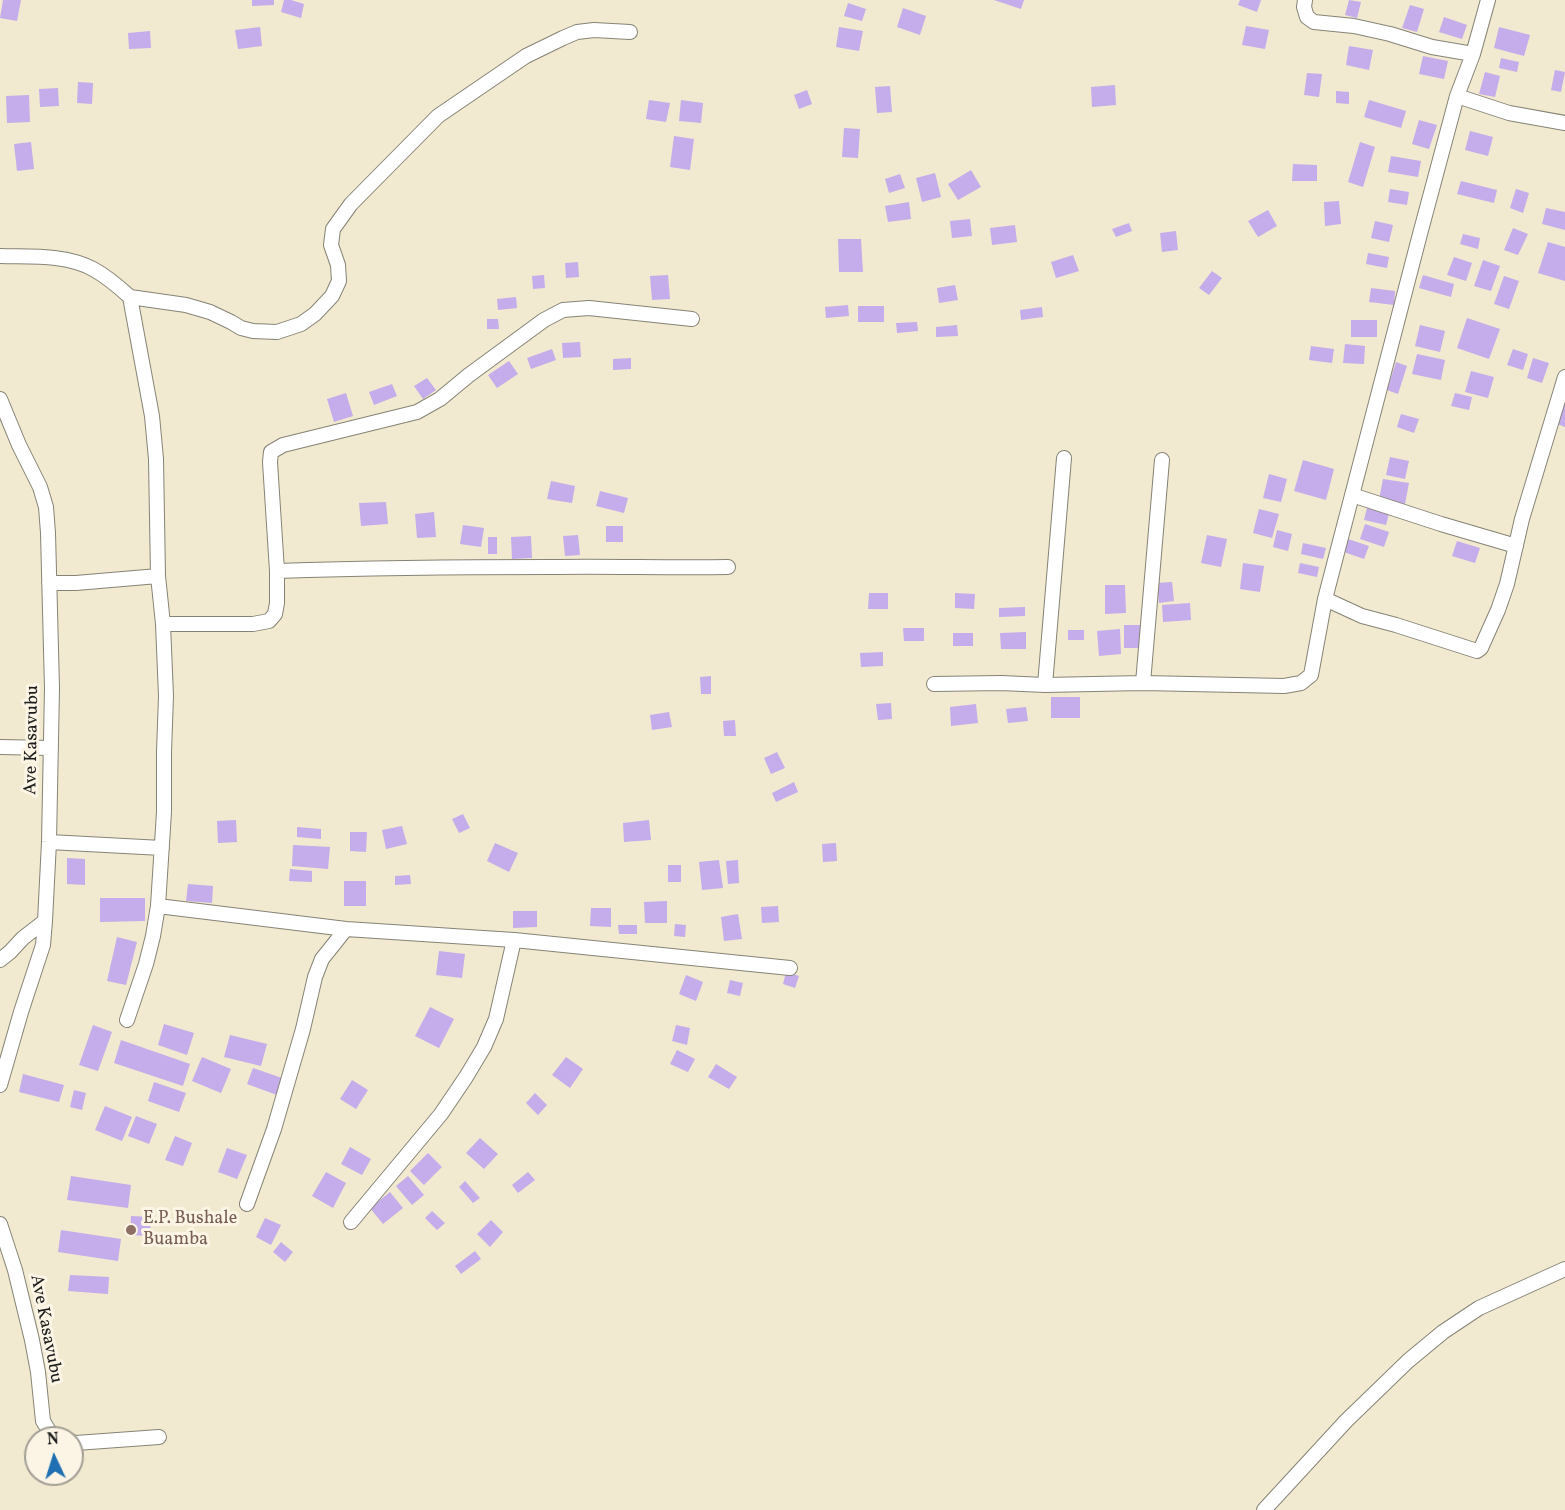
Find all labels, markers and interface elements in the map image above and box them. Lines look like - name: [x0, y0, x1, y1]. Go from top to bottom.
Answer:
- street label: Ave Kasavubu: [21, 685, 45, 795]
- place label: E.P. Bushale Buamba: [143, 1209, 237, 1252]
- marker: E.P. Bushale Buamba: [124, 1223, 138, 1237]
- street label: Ave Kasavubu: [24, 1273, 66, 1385]
- north arrow: [24, 1426, 84, 1486]
- text: N: [46, 1429, 59, 1451]

